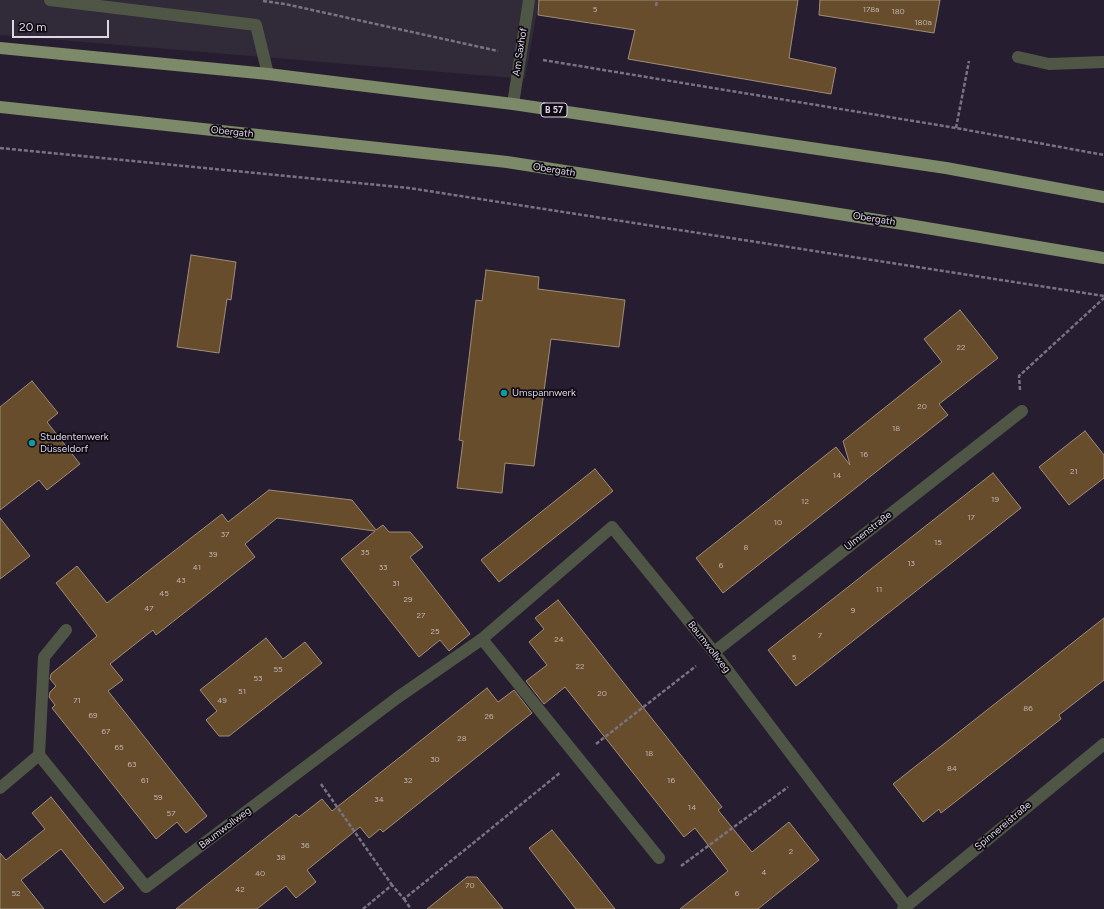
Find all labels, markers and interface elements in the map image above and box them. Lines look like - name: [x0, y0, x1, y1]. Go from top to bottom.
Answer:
- house number: 5: [593, 5, 597, 15]
- house number: 178a: [863, 5, 879, 15]
- house number: 180: [891, 7, 905, 17]
- scale bar: [14, 12, 111, 38]
- house number: 180a: [914, 18, 932, 28]
- text: 20 m: [19, 20, 47, 34]
- street label: Am Saxhof: [510, 27, 530, 77]
- road number: B 57: [541, 103, 567, 117]
- street label: Obergath: [210, 124, 254, 140]
- street label: Obergath: [532, 161, 576, 179]
- street label: Obergath: [852, 210, 896, 228]
- house number: 22: [957, 343, 965, 353]
- place label: Umspannwerk: [512, 387, 576, 399]
- marker: Umspannwerk: [499, 388, 509, 398]
- house number: 20: [917, 402, 927, 412]
- house number: 18: [892, 424, 900, 434]
- place label: Studentenwerk Düsseldorf: [40, 431, 109, 454]
- marker: Studentenwerk Düsseldorf: [27, 438, 37, 448]
- house number: 16: [860, 450, 868, 460]
- house number: 21: [1070, 467, 1078, 477]
- house number: 14: [833, 471, 841, 481]
- house number: 19: [991, 495, 999, 505]
- house number: 12: [801, 497, 809, 507]
- street label: Ulmenstraße: [842, 509, 894, 553]
- house number: 17: [967, 513, 975, 523]
- house number: 10: [774, 518, 782, 528]
- house number: 37: [221, 530, 229, 540]
- house number: 15: [934, 538, 942, 548]
- house number: 8: [744, 543, 748, 553]
- house number: 35: [361, 548, 369, 558]
- house number: 39: [209, 550, 217, 560]
- house number: 13: [907, 559, 915, 569]
- house number: 6: [719, 561, 723, 571]
- house number: 41: [193, 563, 201, 573]
- house number: 33: [379, 563, 387, 573]
- house number: 43: [176, 576, 186, 586]
- house number: 31: [392, 579, 400, 589]
- house number: 11: [876, 585, 882, 595]
- house number: 45: [159, 589, 169, 599]
- house number: 29: [404, 595, 412, 605]
- house number: 47: [144, 604, 154, 614]
- house number: 9: [851, 606, 855, 616]
- house number: 27: [417, 611, 425, 621]
- street label: Baumwollweg: [685, 619, 733, 675]
- house number: 25: [430, 627, 440, 637]
- house number: 7: [818, 631, 822, 641]
- house number: 24: [554, 635, 564, 645]
- house number: 5: [792, 653, 796, 663]
- house number: 22: [576, 662, 584, 672]
- house number: 55: [273, 665, 283, 675]
- house number: 53: [254, 674, 262, 684]
- house number: 51: [238, 687, 246, 697]
- house number: 20: [597, 689, 607, 699]
- house number: 71: [73, 696, 81, 706]
- house number: 49: [217, 696, 227, 706]
- house number: 86: [1023, 704, 1033, 714]
- house number: 69: [88, 711, 98, 721]
- house number: 26: [485, 712, 493, 722]
- house number: 67: [102, 727, 110, 737]
- house number: 28: [457, 734, 467, 744]
- house number: 65: [114, 743, 124, 753]
- house number: 18: [645, 749, 653, 759]
- house number: 30: [430, 755, 440, 765]
- house number: 63: [128, 760, 136, 770]
- house number: 84: [947, 764, 957, 774]
- house number: 61: [141, 776, 149, 786]
- house number: 32: [404, 776, 412, 786]
- house number: 16: [667, 776, 675, 786]
- house number: 59: [153, 793, 163, 803]
- house number: 34: [374, 795, 384, 805]
- street label: Spinnereistraße: [972, 799, 1034, 853]
- house number: 14: [688, 803, 696, 813]
- street label: Baumwollweg: [197, 804, 253, 852]
- house number: 57: [167, 809, 175, 819]
- house number: 36: [301, 841, 309, 851]
- house number: 2: [789, 847, 793, 857]
- house number: 38: [276, 853, 286, 863]
- house number: 4: [762, 868, 766, 878]
- house number: 40: [255, 869, 265, 879]
- house number: 70: [465, 881, 475, 891]
- house number: 42: [235, 885, 245, 895]
- house number: 52: [11, 889, 21, 899]
- house number: 6: [735, 889, 739, 899]

